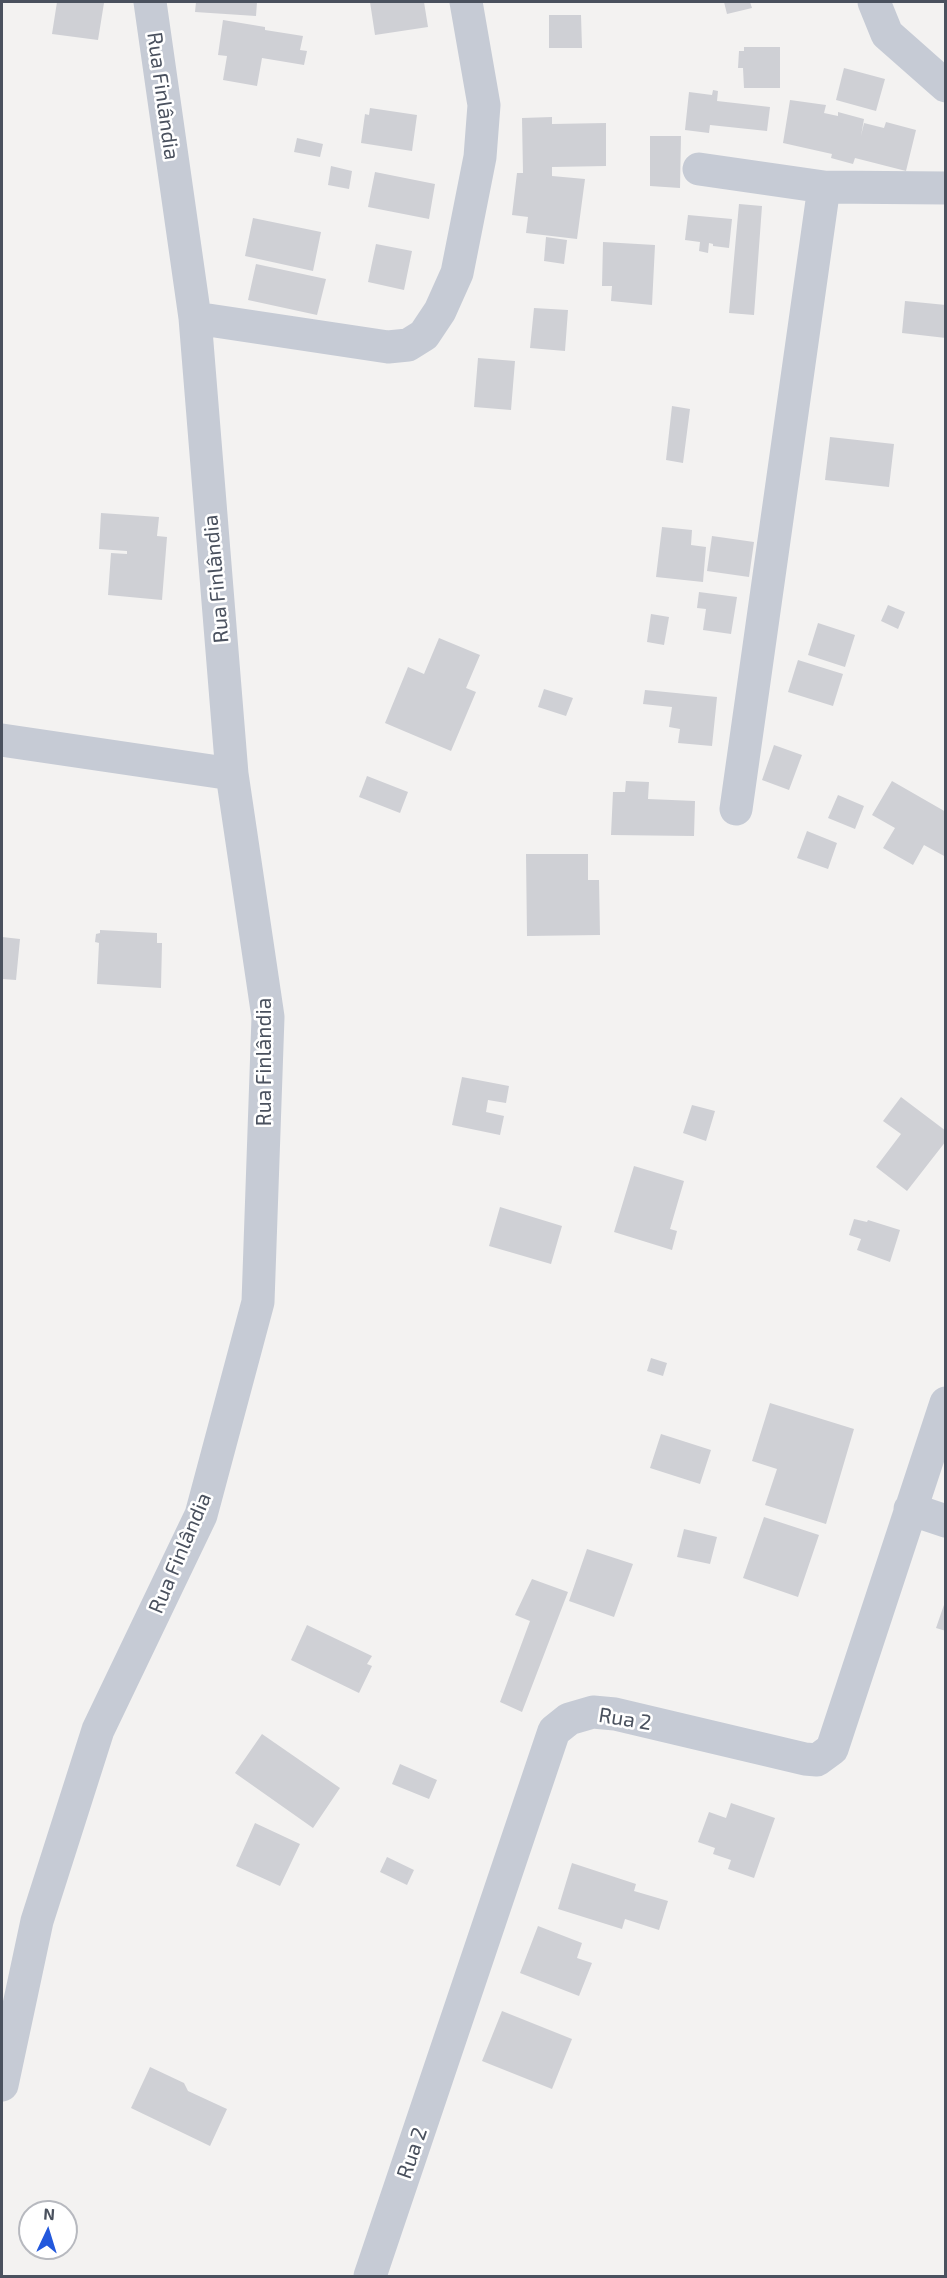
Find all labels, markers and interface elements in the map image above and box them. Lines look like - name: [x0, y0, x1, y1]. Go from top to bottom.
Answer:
- street label: Rua Finlândia: [142, 31, 184, 161]
- street label: Rua Finlândia: [198, 514, 234, 644]
- street label: Rua Finlândia: [251, 998, 277, 1126]
- street label: Rua Finlândia: [143, 1489, 217, 1617]
- street label: Rua 2: [597, 1702, 653, 1736]
- street label: Rua 2: [391, 2124, 433, 2182]
- north arrow: [18, 2200, 78, 2260]
- text: N: [43, 2204, 56, 2223]

